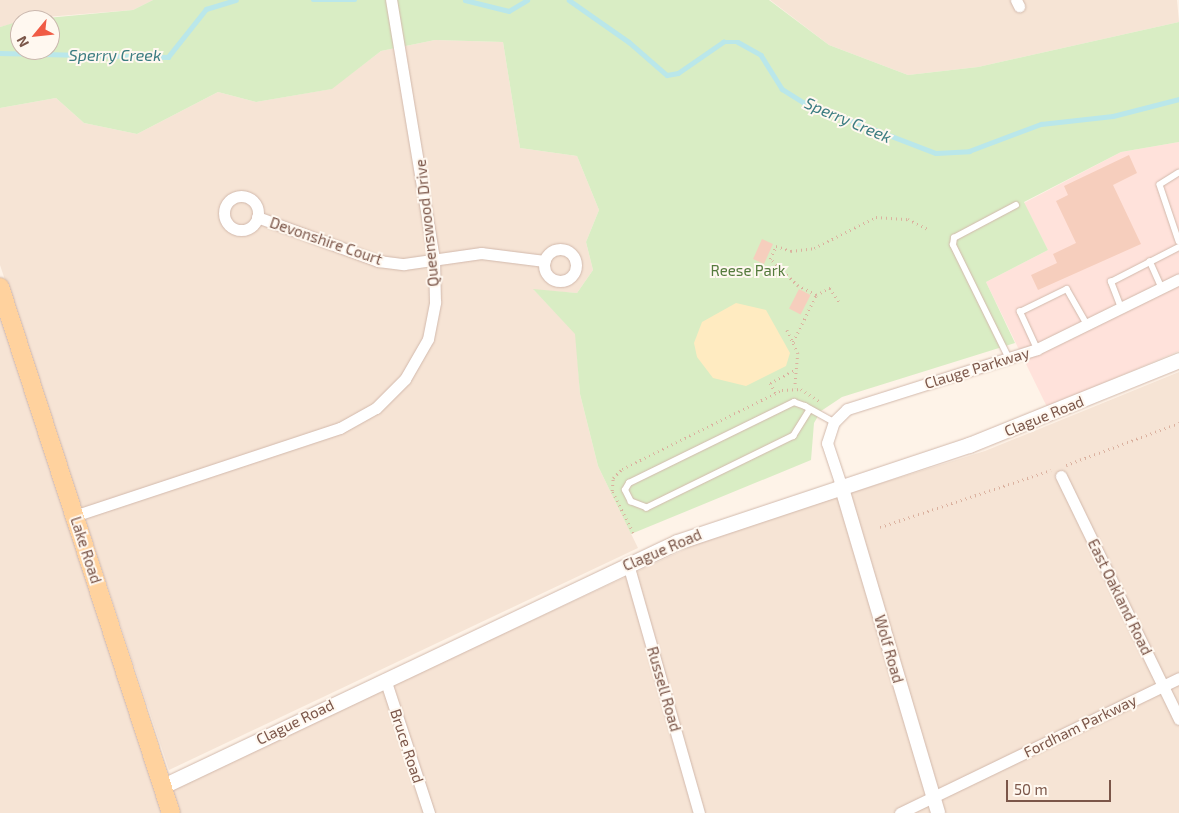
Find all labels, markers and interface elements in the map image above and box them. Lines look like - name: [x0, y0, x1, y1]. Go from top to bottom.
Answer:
- north arrow: [10, 10, 60, 60]
- text: N: [12, 33, 32, 50]
- water label: Sperry Creek: [69, 45, 161, 65]
- water label: Sperry Creek: [802, 93, 894, 147]
- street label: Queenswood Drive: [411, 158, 443, 288]
- street label: Devonshire Court: [267, 213, 385, 269]
- park label: Reese Park: [711, 262, 785, 280]
- street label: Clauge Parkway: [922, 344, 1032, 392]
- street label: Clague Road: [1002, 392, 1086, 440]
- street label: Lake Road: [67, 514, 105, 586]
- street label: Clague Road: [620, 525, 704, 575]
- street label: East Oakland Road: [1084, 536, 1156, 658]
- street label: Wolf Road: [871, 613, 907, 685]
- street label: Russell Road: [643, 644, 685, 734]
- street label: Fordham Parkway: [1021, 691, 1139, 761]
- street label: Clague Road: [253, 695, 337, 749]
- street label: Bruce Road: [387, 707, 427, 785]
- scale bar: [1009, 770, 1114, 802]
- text: 50 m: [1014, 780, 1048, 798]

